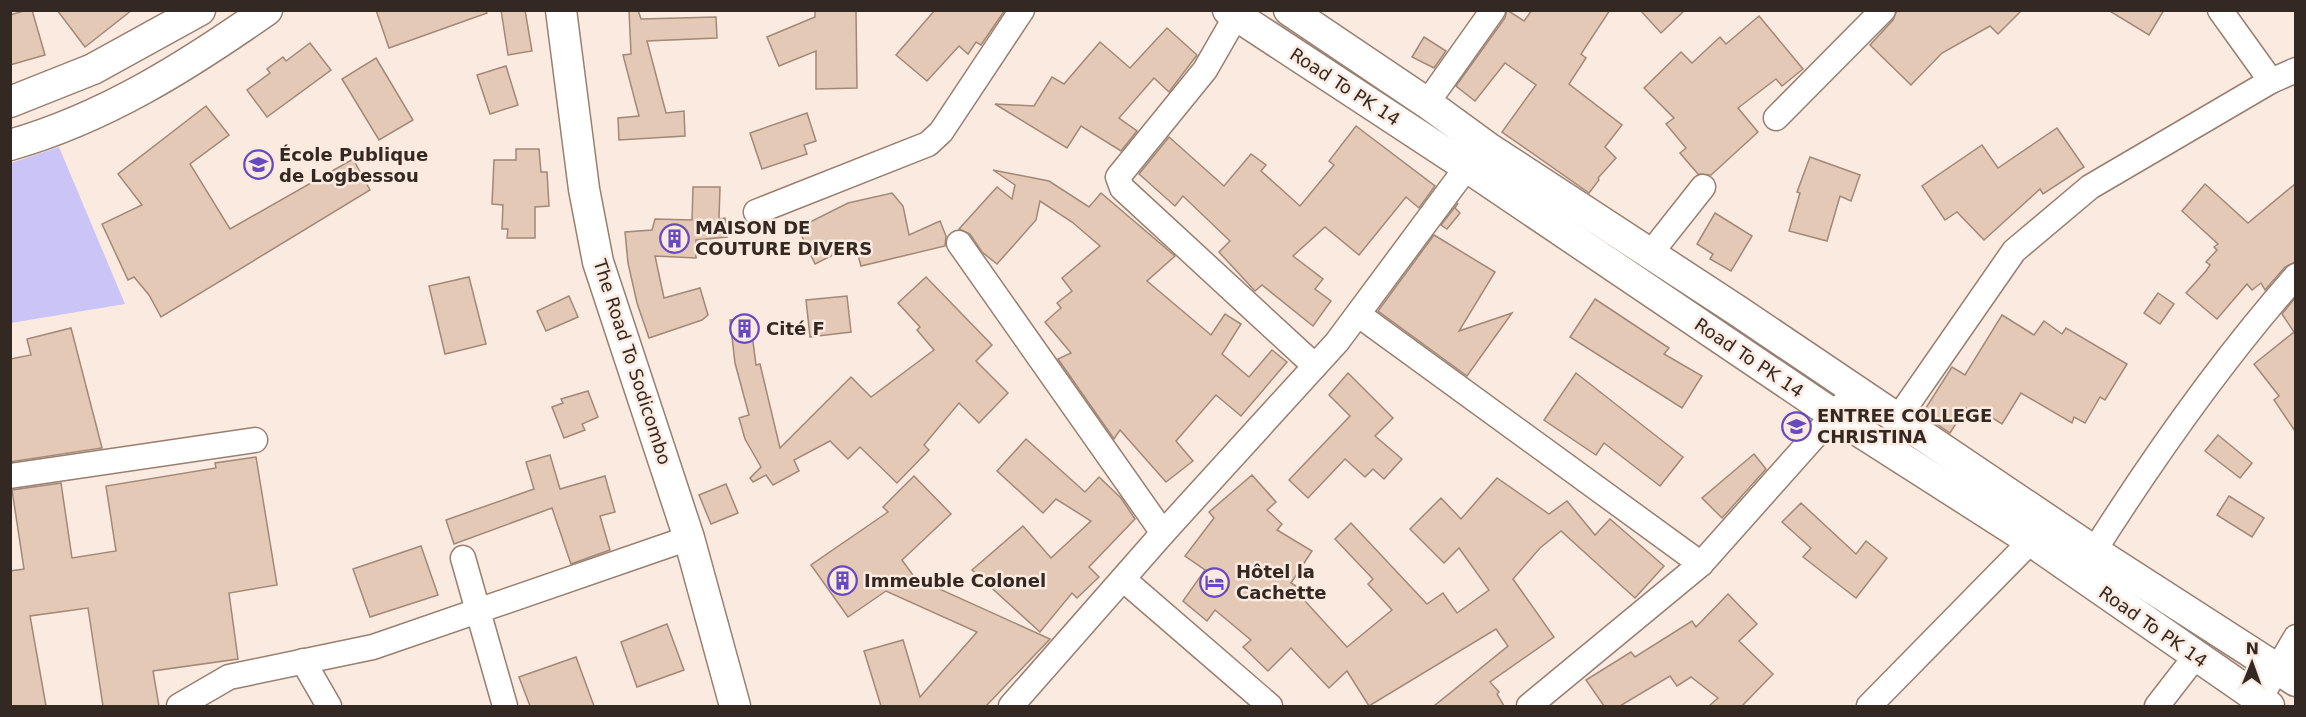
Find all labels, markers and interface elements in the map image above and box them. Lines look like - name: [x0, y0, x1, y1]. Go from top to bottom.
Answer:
- street label: Road To PK 14: [1286, 43, 1404, 130]
- place label: École Publique de Logbessou: [279, 144, 428, 186]
- school or university icon: École Publique de Logbessou: [242, 149, 274, 181]
- place label: MAISON DE COUTURE DIVERS: [695, 217, 872, 259]
- building icon: MAISON DE COUTURE DIVERS: [658, 222, 690, 254]
- street label: The Road To Sodicombo: [589, 256, 676, 467]
- building icon: Cité F: [729, 313, 761, 345]
- street label: Road To PK 14: [1691, 313, 1808, 402]
- place label: Cité F: [766, 318, 825, 339]
- place label: ENTREE COLLEGE CHRISTINA: [1817, 405, 1992, 447]
- school or university icon: ENTREE COLLEGE CHRISTINA: [1780, 410, 1812, 442]
- place label: Hôtel la Cachette: [1236, 561, 1326, 603]
- building icon: Immeuble Colonel: [827, 565, 859, 597]
- hotel icon: Hôtel la Cachette: [1199, 566, 1231, 598]
- place label: Immeuble Colonel: [864, 570, 1046, 591]
- street label: Road To PK 14: [2095, 582, 2211, 672]
- north arrow: [2222, 633, 2282, 693]
- text: N: [2245, 639, 2259, 658]

